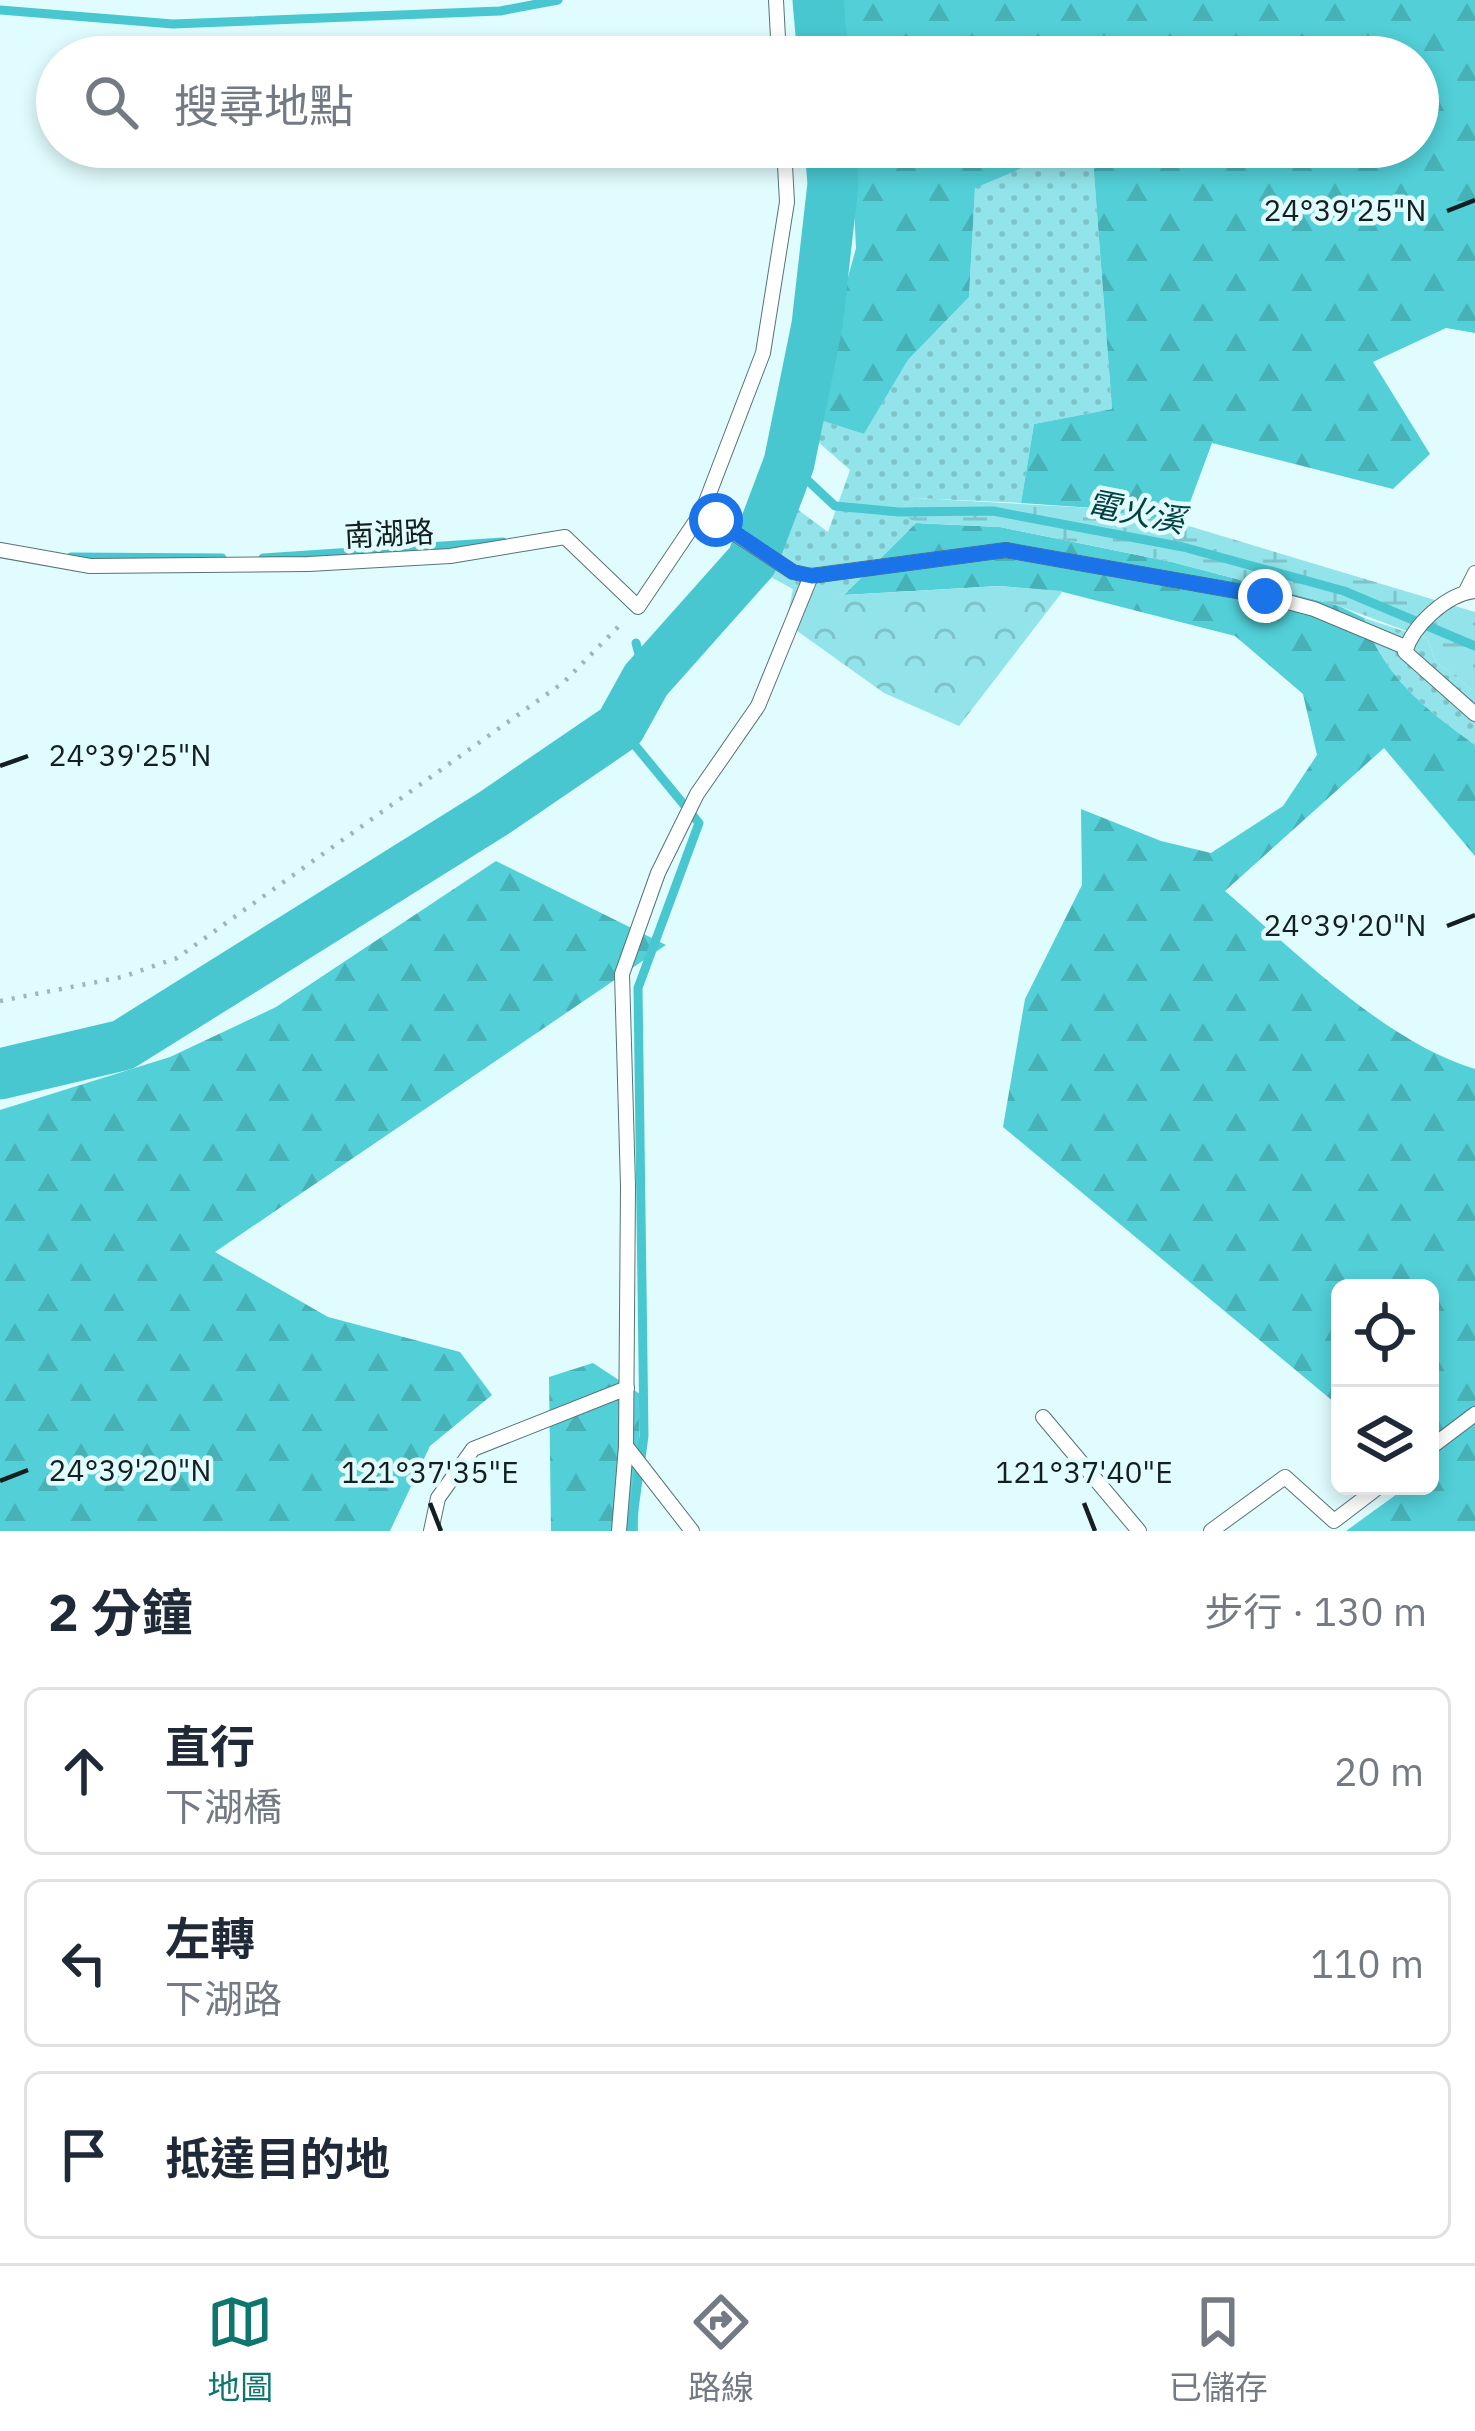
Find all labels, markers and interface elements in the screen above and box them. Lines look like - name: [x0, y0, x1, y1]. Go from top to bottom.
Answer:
- search box: [36, 36, 1439, 168]
- icon: search: [78, 69, 144, 135]
- text: 搜尋地點: [174, 76, 354, 134]
- text: 24°39'25"N: [1263, 190, 1427, 229]
- water label: 電火溪: [1083, 480, 1193, 542]
- route start: [689, 493, 743, 547]
- street label: 南湖路: [343, 511, 435, 555]
- route end: [1238, 569, 1292, 623]
- text: 24°39'25"N: [48, 735, 212, 774]
- text: 24°39'20"N: [1263, 905, 1427, 944]
- map controls: [1331, 1279, 1439, 1495]
- button: locate: [1331, 1279, 1439, 1387]
- button: layers: [1331, 1387, 1439, 1495]
- text: 24°39'20"N: [48, 1450, 212, 1489]
- text: 121°37'35"E: [341, 1452, 519, 1491]
- text: 121°37'40"E: [995, 1452, 1173, 1491]
- text: 2 分鐘: [48, 1579, 193, 1645]
- text: 步行 · 130 m: [1204, 1586, 1427, 1637]
- text: 直行: [165, 1717, 255, 1775]
- icon: ahead: [51, 1738, 117, 1804]
- text: 20 m: [1334, 1746, 1424, 1797]
- text: 下湖橋: [165, 1781, 282, 1832]
- text: 左轉: [165, 1909, 255, 1967]
- icon: left: [51, 1930, 117, 1996]
- text: 110 m: [1311, 1938, 1424, 1989]
- text: 下湖路: [165, 1973, 282, 2024]
- icon: arrive: [51, 2122, 117, 2188]
- text: 抵達目的地: [165, 2129, 390, 2187]
- tab: 地圖: [207, 2289, 273, 2409]
- tab: 路線: [688, 2289, 754, 2409]
- tab: 已儲存: [1169, 2289, 1268, 2409]

